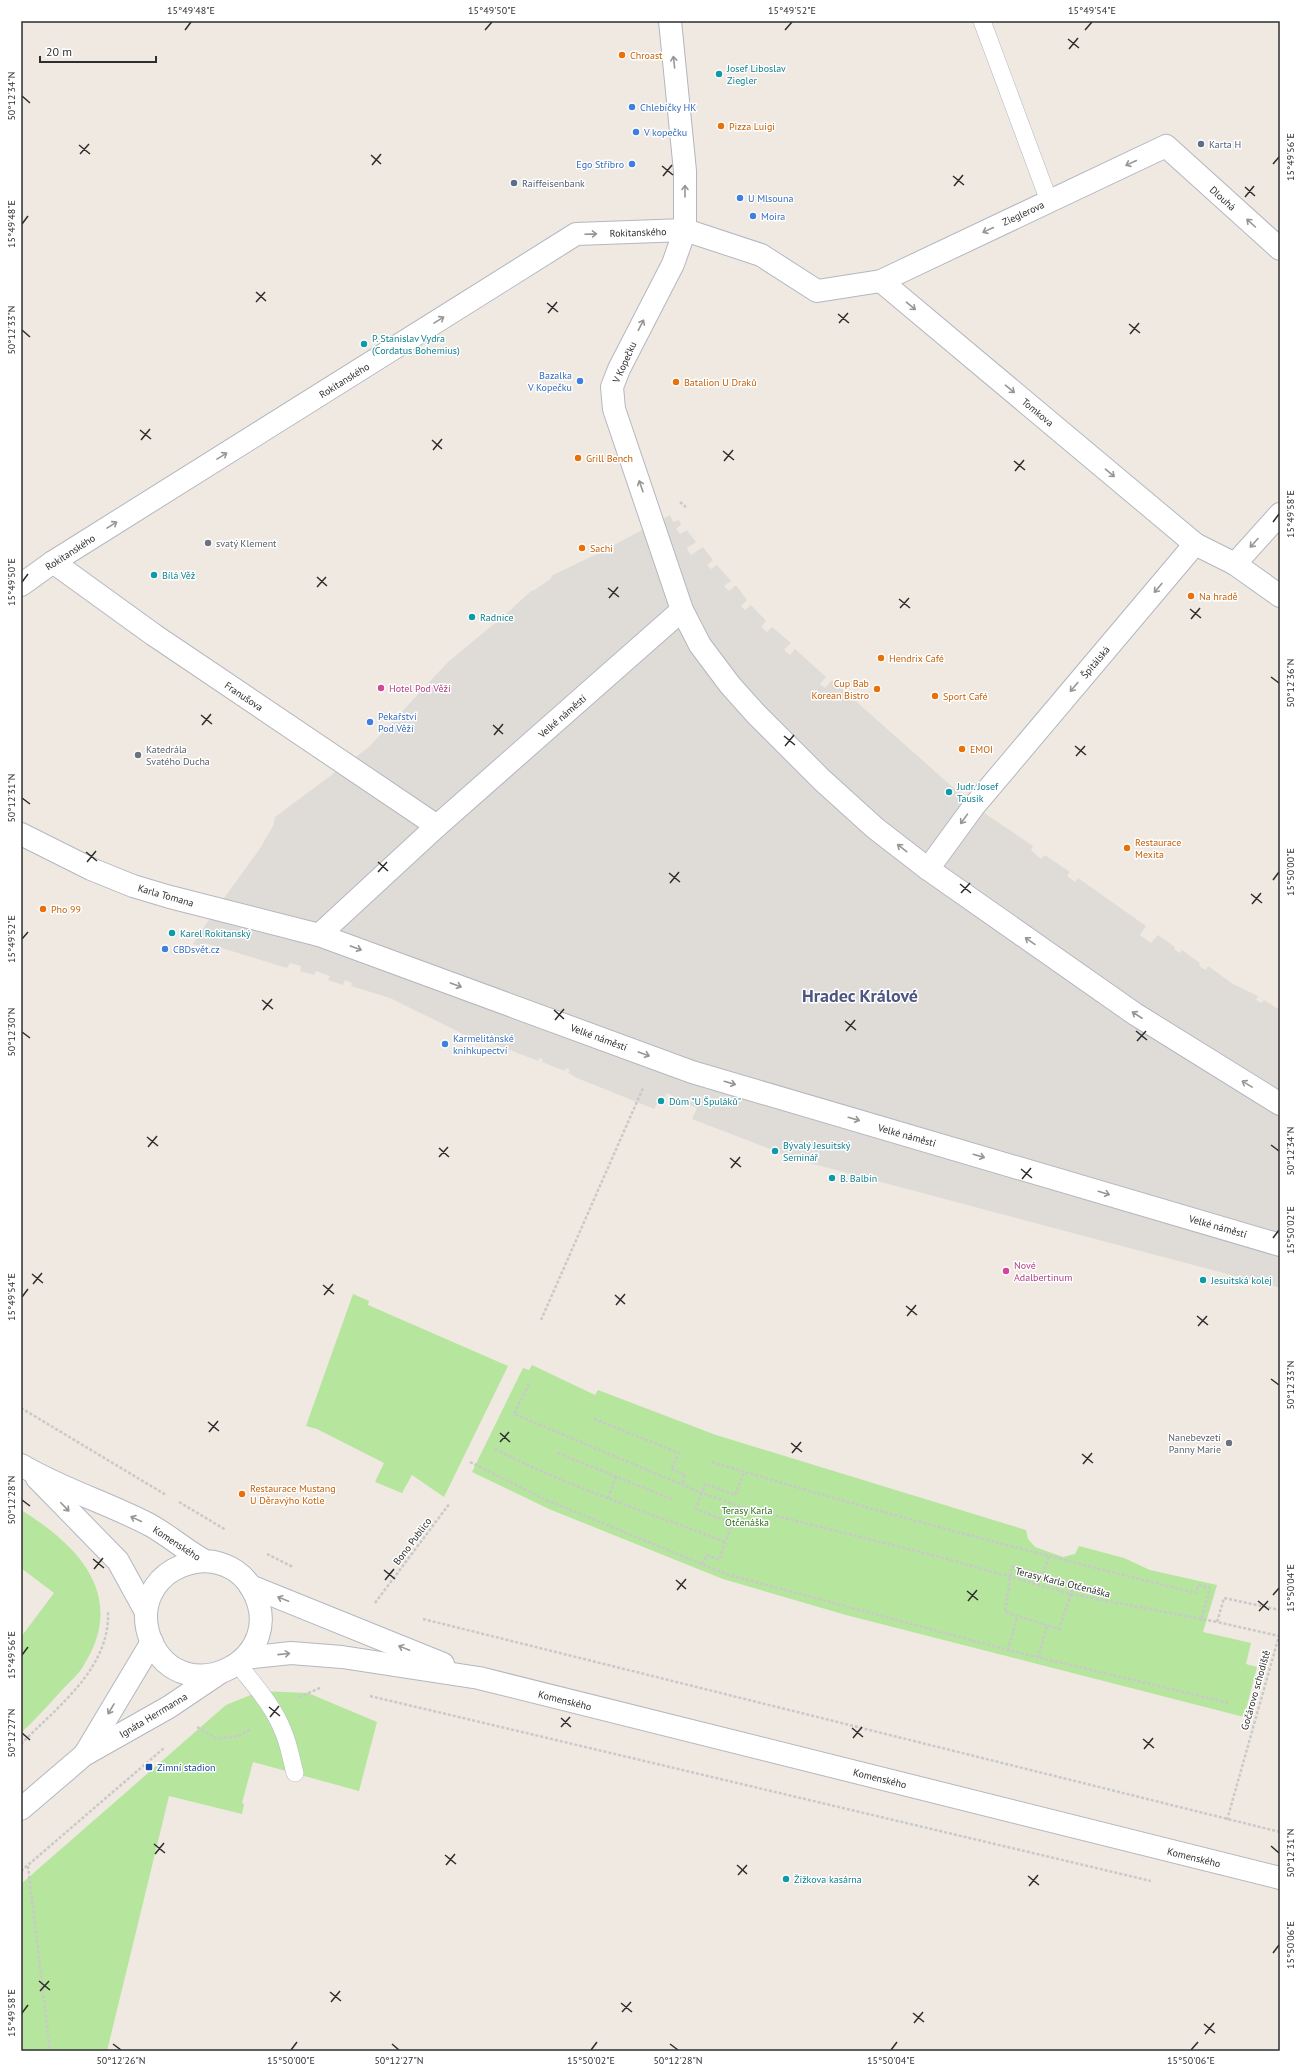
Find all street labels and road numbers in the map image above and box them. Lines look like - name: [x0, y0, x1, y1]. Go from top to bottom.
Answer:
- street label: Dlouhá: [1207, 183, 1238, 213]
- street label: Zieglerova: [1000, 198, 1046, 229]
- street label: Rokitanského: [609, 225, 667, 240]
- street label: V Kopečku: [609, 339, 639, 386]
- street label: Rokitanského: [317, 360, 372, 401]
- street label: Tomkova: [1019, 395, 1056, 429]
- street label: Rokitanského: [43, 531, 98, 573]
- street label: Špitálská: [1078, 643, 1113, 681]
- street label: Franušova: [222, 679, 265, 714]
- street label: Velké náměstí: [535, 692, 589, 741]
- street label: Karla Tomana: [136, 881, 195, 910]
- street label: Velké náměstí: [568, 1021, 629, 1054]
- street label: Velké náměstí: [876, 1121, 938, 1150]
- street label: Velké náměstí: [1187, 1212, 1249, 1241]
- street label: Bono Publico: [390, 1515, 434, 1568]
- street label: Komenského: [150, 1523, 203, 1564]
- street label: Terasy Karla Otčenáška: [1014, 1564, 1112, 1601]
- street label: Gočárovo schodiště: [1238, 1649, 1273, 1732]
- street label: Komenského: [537, 1688, 593, 1713]
- street label: Ignáta Herrmanna: [117, 1690, 190, 1741]
- street label: Komenského: [852, 1766, 908, 1791]
- street label: Komenského: [1166, 1845, 1222, 1870]

